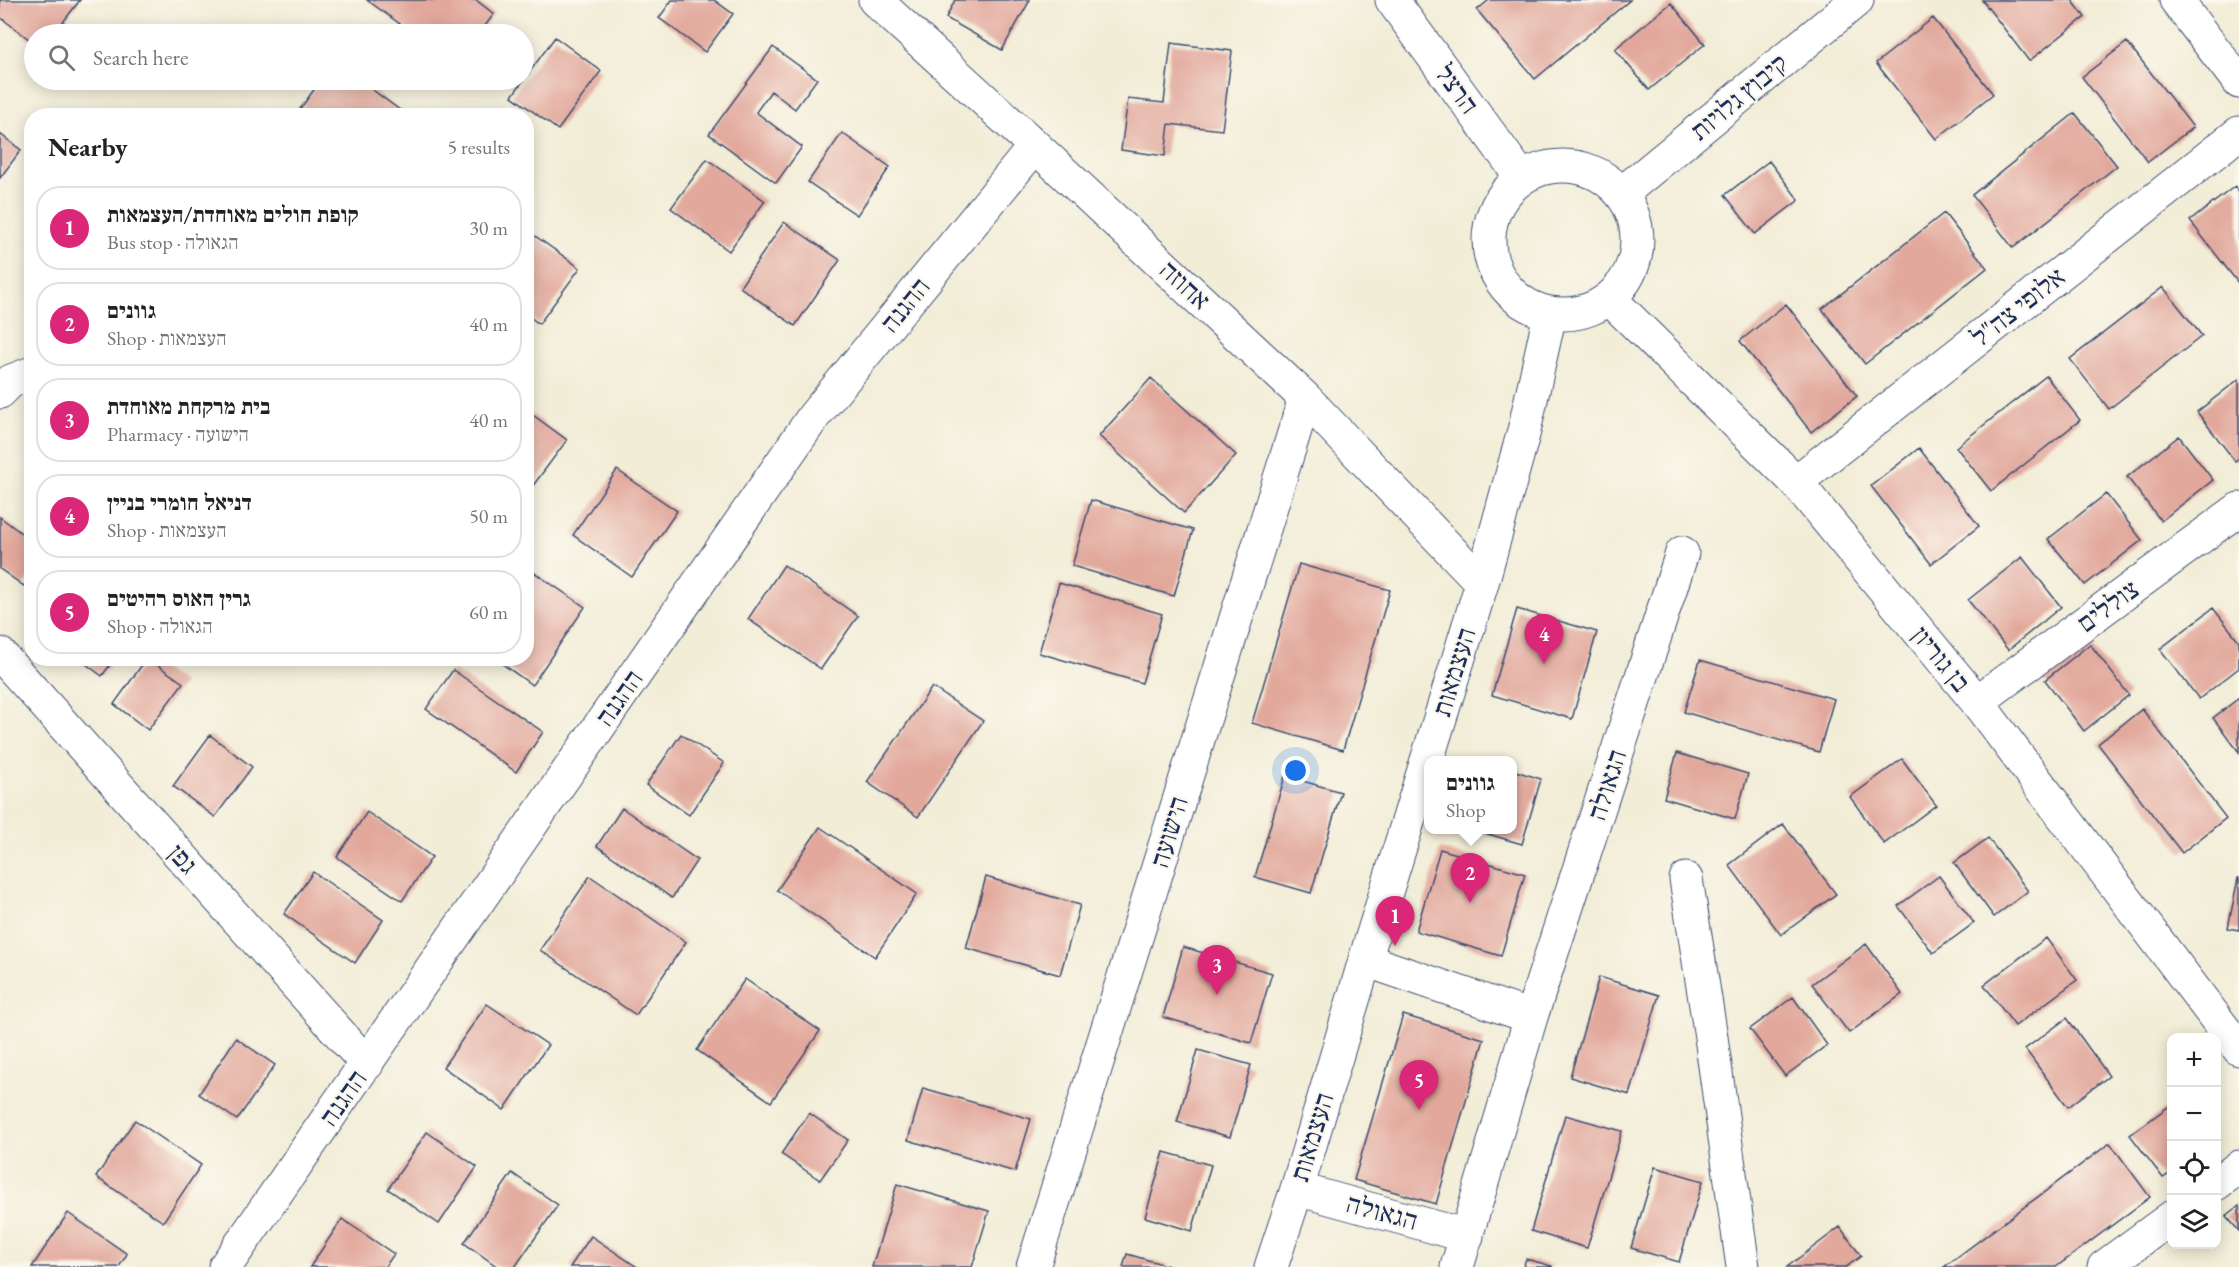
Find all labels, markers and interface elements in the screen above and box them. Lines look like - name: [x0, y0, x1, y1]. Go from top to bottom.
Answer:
- search box: [24, 24, 534, 90]
- icon: search: [45, 41, 78, 74]
- text: Search here: [93, 43, 188, 72]
- street label: קיבוץ גלויות: [1682, 45, 1795, 148]
- street label: הרצל: [1428, 57, 1487, 121]
- text: Nearby: [48, 130, 128, 164]
- text: 5 results: [447, 134, 510, 160]
- text: קופת חולים מאוחדת/העצמאות: [107, 200, 359, 229]
- text: 1: [64, 215, 75, 241]
- text: 30 m: [469, 215, 508, 241]
- text: Bus stop · הגאולה: [107, 229, 239, 255]
- street label: אחוזה: [1152, 252, 1218, 317]
- street label: אלופי צה"ל: [1963, 259, 2072, 354]
- street label: ההגנה: [872, 270, 937, 339]
- text: גוונים: [107, 296, 156, 325]
- text: 2: [64, 311, 75, 337]
- text: 40 m: [469, 311, 508, 337]
- text: Shop · העצמאות: [107, 325, 227, 351]
- text: בית מרקחת מאוחדת: [107, 392, 270, 421]
- text: 3: [64, 407, 75, 433]
- text: 40 m: [469, 407, 508, 433]
- text: Pharmacy · הישועה: [107, 421, 249, 447]
- text: דניאל חומרי בניין: [107, 488, 252, 517]
- text: 4: [64, 503, 75, 529]
- text: 50 m: [469, 503, 508, 529]
- text: Shop · העצמאות: [107, 517, 227, 543]
- street label: צוללים: [2070, 571, 2146, 640]
- text: גרין האוס רהיטים: [107, 584, 251, 613]
- text: 5: [64, 599, 75, 625]
- text: 60 m: [469, 599, 508, 625]
- text: Shop · הגאולה: [107, 613, 213, 639]
- pin: 4: [1524, 614, 1564, 664]
- street label: בן גוריון: [1904, 619, 1979, 699]
- street label: העצמאות: [1423, 623, 1484, 721]
- street label: ההגנה: [587, 663, 650, 733]
- street label: הגאולה: [1579, 745, 1634, 825]
- your location: [1281, 756, 1310, 785]
- popup: [1424, 756, 1517, 834]
- text: גוונים: [1446, 768, 1495, 797]
- street label: הישועה: [1141, 792, 1196, 872]
- text: Shop: [1446, 797, 1486, 823]
- street label: גפן: [161, 836, 206, 881]
- pin: 2: [1450, 854, 1490, 903]
- pin: 1: [1376, 896, 1414, 946]
- pin: 3: [1198, 946, 1236, 995]
- map controls: [2167, 1033, 2221, 1249]
- button: +: [2167, 1033, 2221, 1087]
- pin: 5: [1400, 1060, 1438, 1110]
- street label: ההגנה: [311, 1063, 374, 1133]
- button: −: [2167, 1087, 2221, 1141]
- street label: העצמאות: [1281, 1088, 1342, 1186]
- button: locate: [2167, 1141, 2221, 1195]
- street label: הגאולה: [1343, 1185, 1422, 1238]
- button: layers: [2167, 1195, 2221, 1249]

